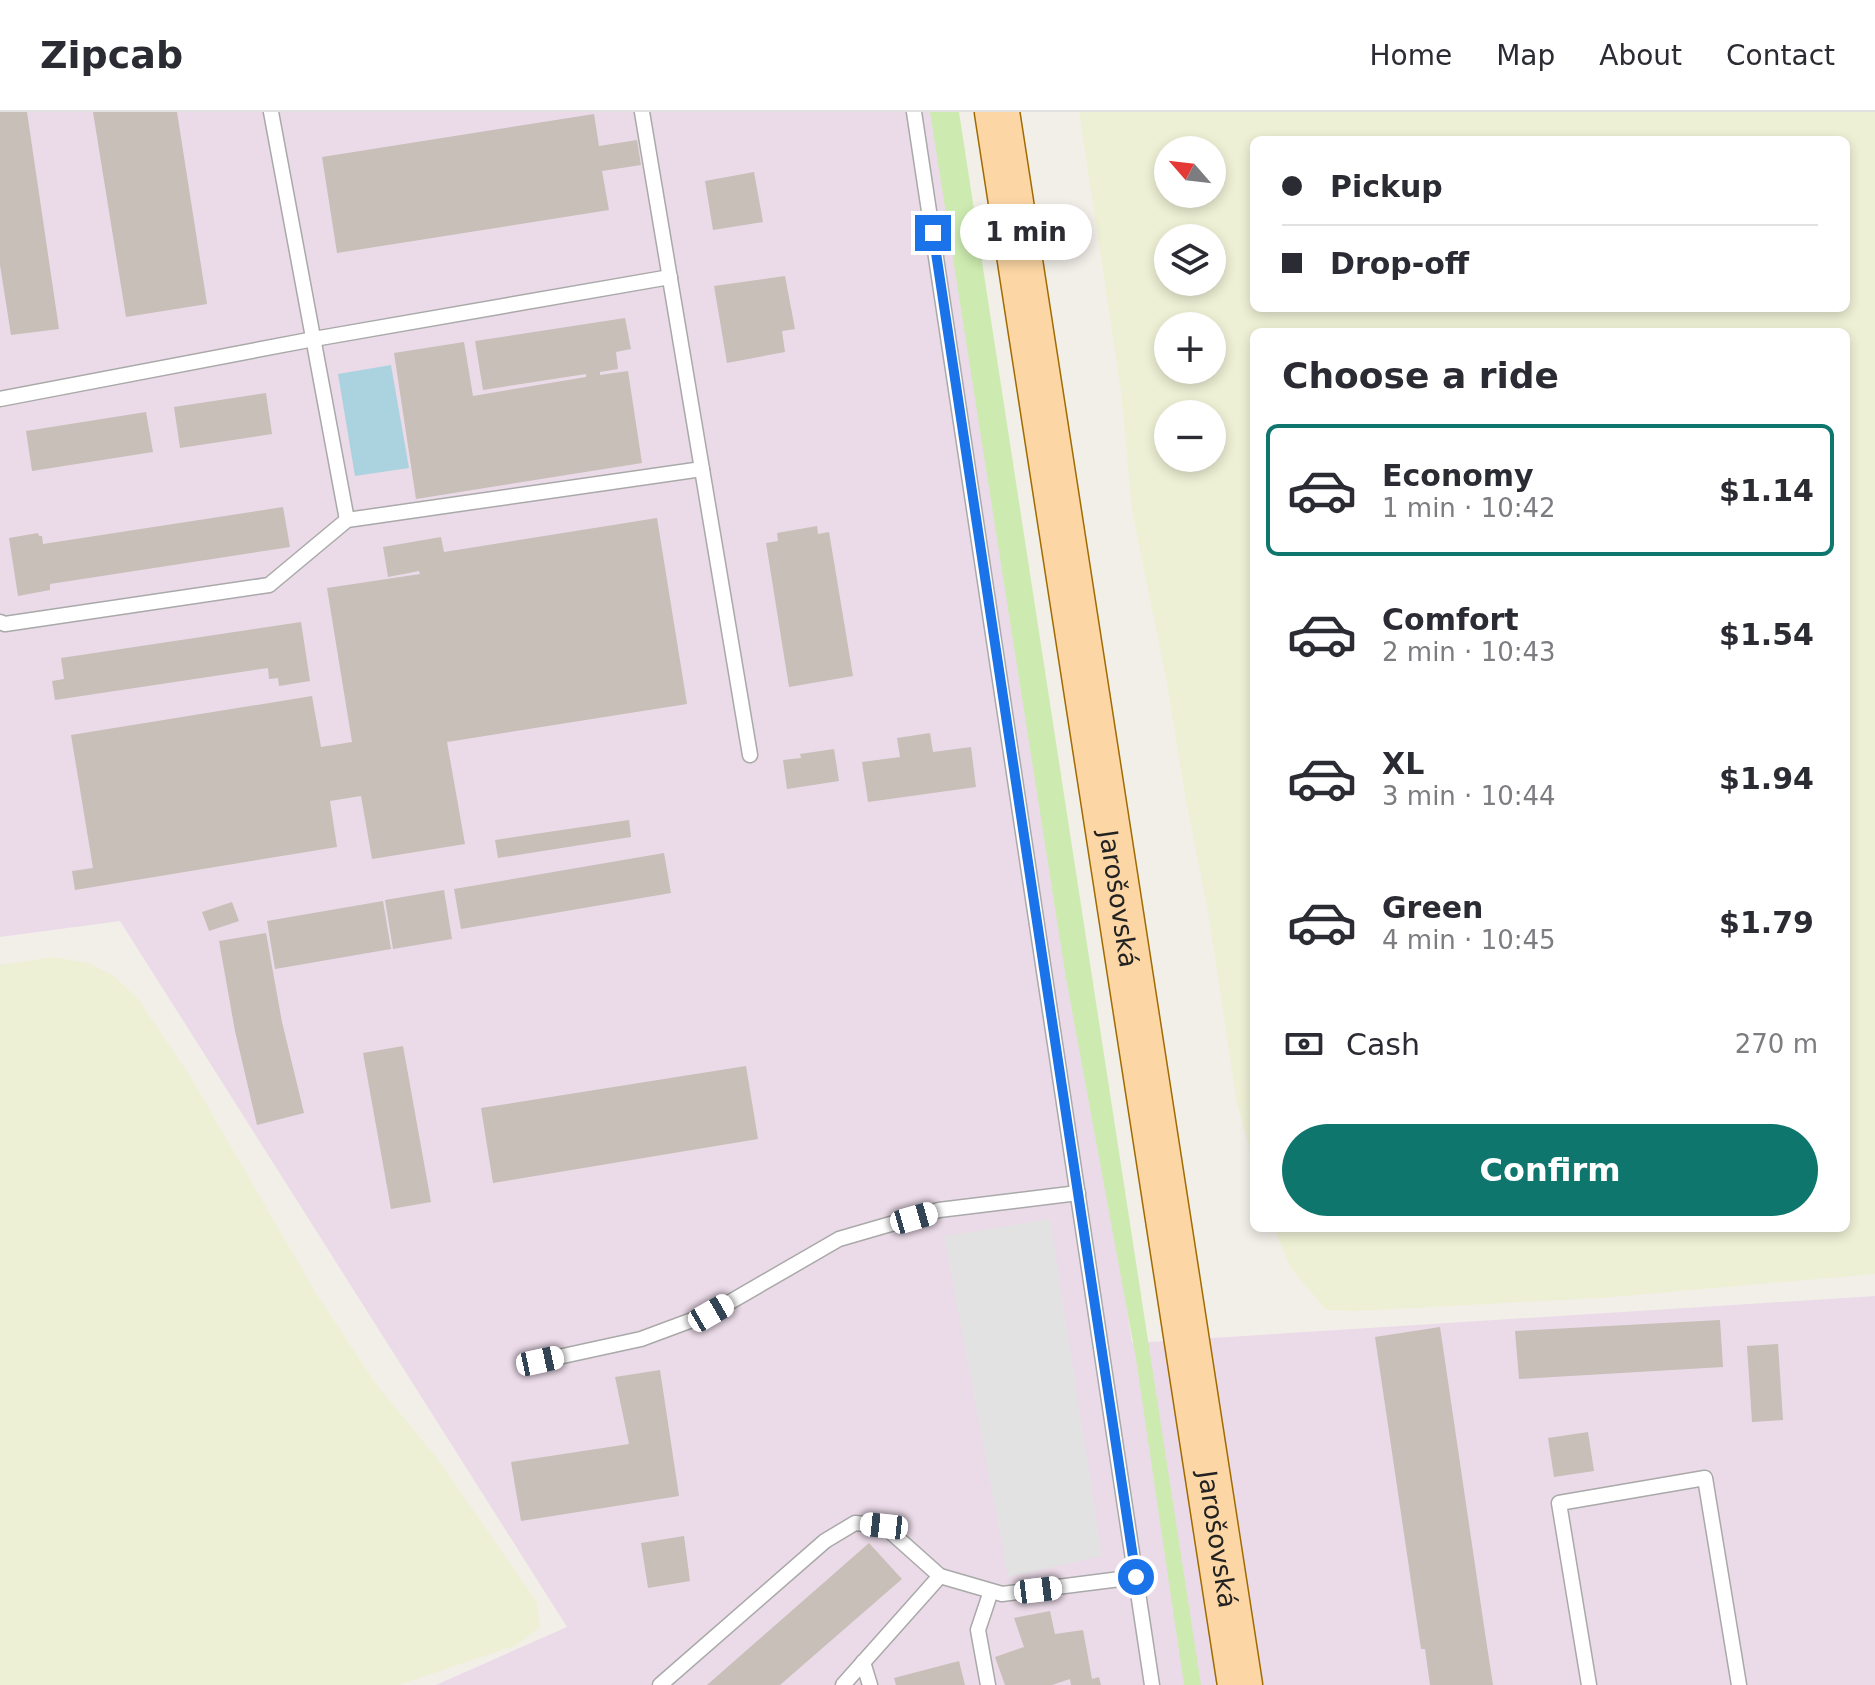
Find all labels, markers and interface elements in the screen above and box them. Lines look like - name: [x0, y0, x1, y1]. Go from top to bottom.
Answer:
- text: Zipcab: [40, 33, 183, 77]
- text: Home: [1369, 39, 1452, 72]
- text: Map: [1496, 39, 1555, 72]
- text: About: [1599, 39, 1682, 72]
- text: Contact: [1726, 39, 1835, 72]
- north arrow: [1154, 136, 1226, 208]
- map controls: [1154, 136, 1226, 472]
- text: Pickup: [1330, 169, 1443, 204]
- callout: 1 min: [961, 205, 1093, 261]
- route end: [915, 215, 951, 251]
- text: 1 min: [985, 217, 1067, 247]
- button: layers: [1154, 224, 1226, 296]
- text: Drop-off: [1330, 246, 1469, 281]
- button: +: [1154, 312, 1226, 384]
- text: Choose a ride: [1282, 355, 1559, 396]
- button: −: [1154, 400, 1226, 472]
- icon: car: [1286, 454, 1358, 526]
- text: Economy: [1382, 458, 1534, 493]
- text: $1.14: [1719, 473, 1814, 508]
- text: 1 min · 10:42: [1382, 493, 1556, 523]
- icon: car: [1286, 598, 1358, 670]
- text: Comfort: [1382, 602, 1519, 637]
- text: $1.54: [1719, 617, 1814, 652]
- text: 2 min · 10:43: [1382, 637, 1556, 667]
- icon: car: [1286, 742, 1358, 814]
- text: XL: [1382, 746, 1424, 781]
- text: $1.94: [1719, 761, 1814, 796]
- text: 3 min · 10:44: [1382, 781, 1556, 811]
- street label: Jarošovská: [1093, 826, 1144, 969]
- icon: car: [1286, 886, 1358, 958]
- text: Green: [1382, 890, 1483, 925]
- text: $1.79: [1719, 905, 1814, 940]
- text: 4 min · 10:45: [1382, 925, 1556, 955]
- icon: cash: [1282, 1022, 1326, 1066]
- text: Cash: [1346, 1027, 1420, 1062]
- text: 270 m: [1735, 1029, 1818, 1059]
- button: Confirm: [1282, 1124, 1818, 1216]
- car: [888, 1200, 940, 1236]
- car: [684, 1291, 738, 1335]
- car: [514, 1344, 566, 1378]
- street label: Jarošovská: [1192, 1466, 1243, 1610]
- car: [859, 1512, 909, 1540]
- route start: [1118, 1559, 1154, 1595]
- car: [1013, 1575, 1063, 1605]

